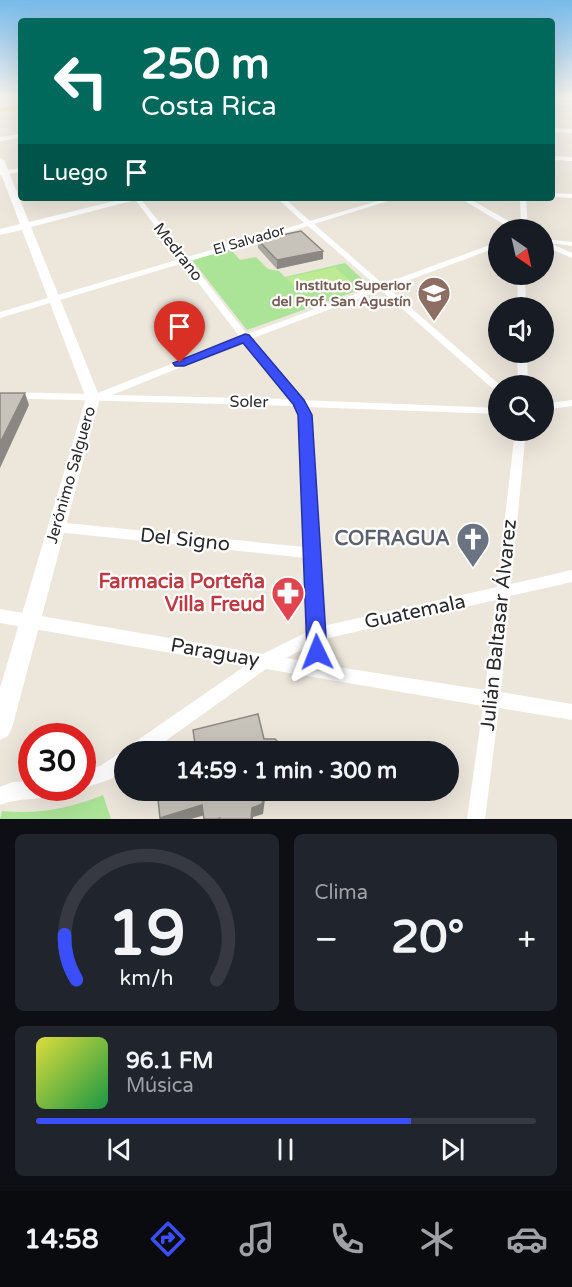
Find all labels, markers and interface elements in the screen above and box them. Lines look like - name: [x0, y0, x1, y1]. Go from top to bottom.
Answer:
- text: 250 m: [141, 39, 270, 90]
- icon: left: [42, 42, 120, 120]
- text: Costa Rica: [141, 90, 277, 123]
- icon: arrive: [120, 156, 153, 189]
- text: Luego: [42, 160, 108, 186]
- street label: Medrano: [149, 219, 207, 285]
- north arrow: [488, 219, 554, 285]
- map controls: [488, 219, 554, 441]
- street label: El Salvador: [211, 221, 287, 258]
- school or university icon: Instituto Superior del Prof. San Agustín: [416, 275, 452, 322]
- place label: Instituto Superior del Prof. San Agustín: [272, 277, 412, 310]
- button: sound: [488, 297, 554, 363]
- pin: [154, 301, 205, 363]
- icon: arrive: [163, 310, 196, 343]
- button: search: [488, 375, 554, 441]
- street label: Soler: [229, 392, 269, 412]
- street label: Jerónimo Salguero: [42, 404, 100, 546]
- street label: Julián Baltasar Álvarez: [475, 518, 522, 732]
- church icon: COFRAGUA: [455, 521, 491, 568]
- street label: Del Signo: [139, 523, 231, 557]
- place label: COFRAGUA: [334, 527, 450, 551]
- place label: Farmacia Porteña Villa Freud: [99, 570, 265, 617]
- pharmacy icon: Farmacia Porteña Villa Freud: [270, 575, 306, 622]
- street label: Guatemala: [362, 590, 468, 634]
- position arrow: [285, 620, 349, 684]
- street label: Paraguay: [169, 633, 261, 673]
- speed limit sign: 30: [18, 723, 96, 801]
- text: 14:59 · 1 min · 300 m: [176, 758, 397, 784]
- text: Clima: [315, 881, 368, 905]
- text: 19: [108, 897, 186, 972]
- text: 20°: [391, 911, 464, 965]
- text: −: [315, 920, 338, 959]
- text: +: [517, 920, 536, 959]
- text: km/h: [120, 965, 174, 991]
- text: 96.1 FM: [126, 1048, 214, 1074]
- text: Música: [126, 1074, 194, 1098]
- icon: previous: [103, 1133, 136, 1166]
- icon: pause: [269, 1133, 302, 1166]
- icon: next: [436, 1133, 469, 1166]
- icon: directions: [147, 1218, 189, 1260]
- icon: music: [236, 1218, 278, 1260]
- icon: phone: [326, 1218, 368, 1260]
- icon: climate: [416, 1218, 458, 1260]
- icon: car: [506, 1218, 548, 1260]
- text: 14:58: [24, 1223, 99, 1256]

